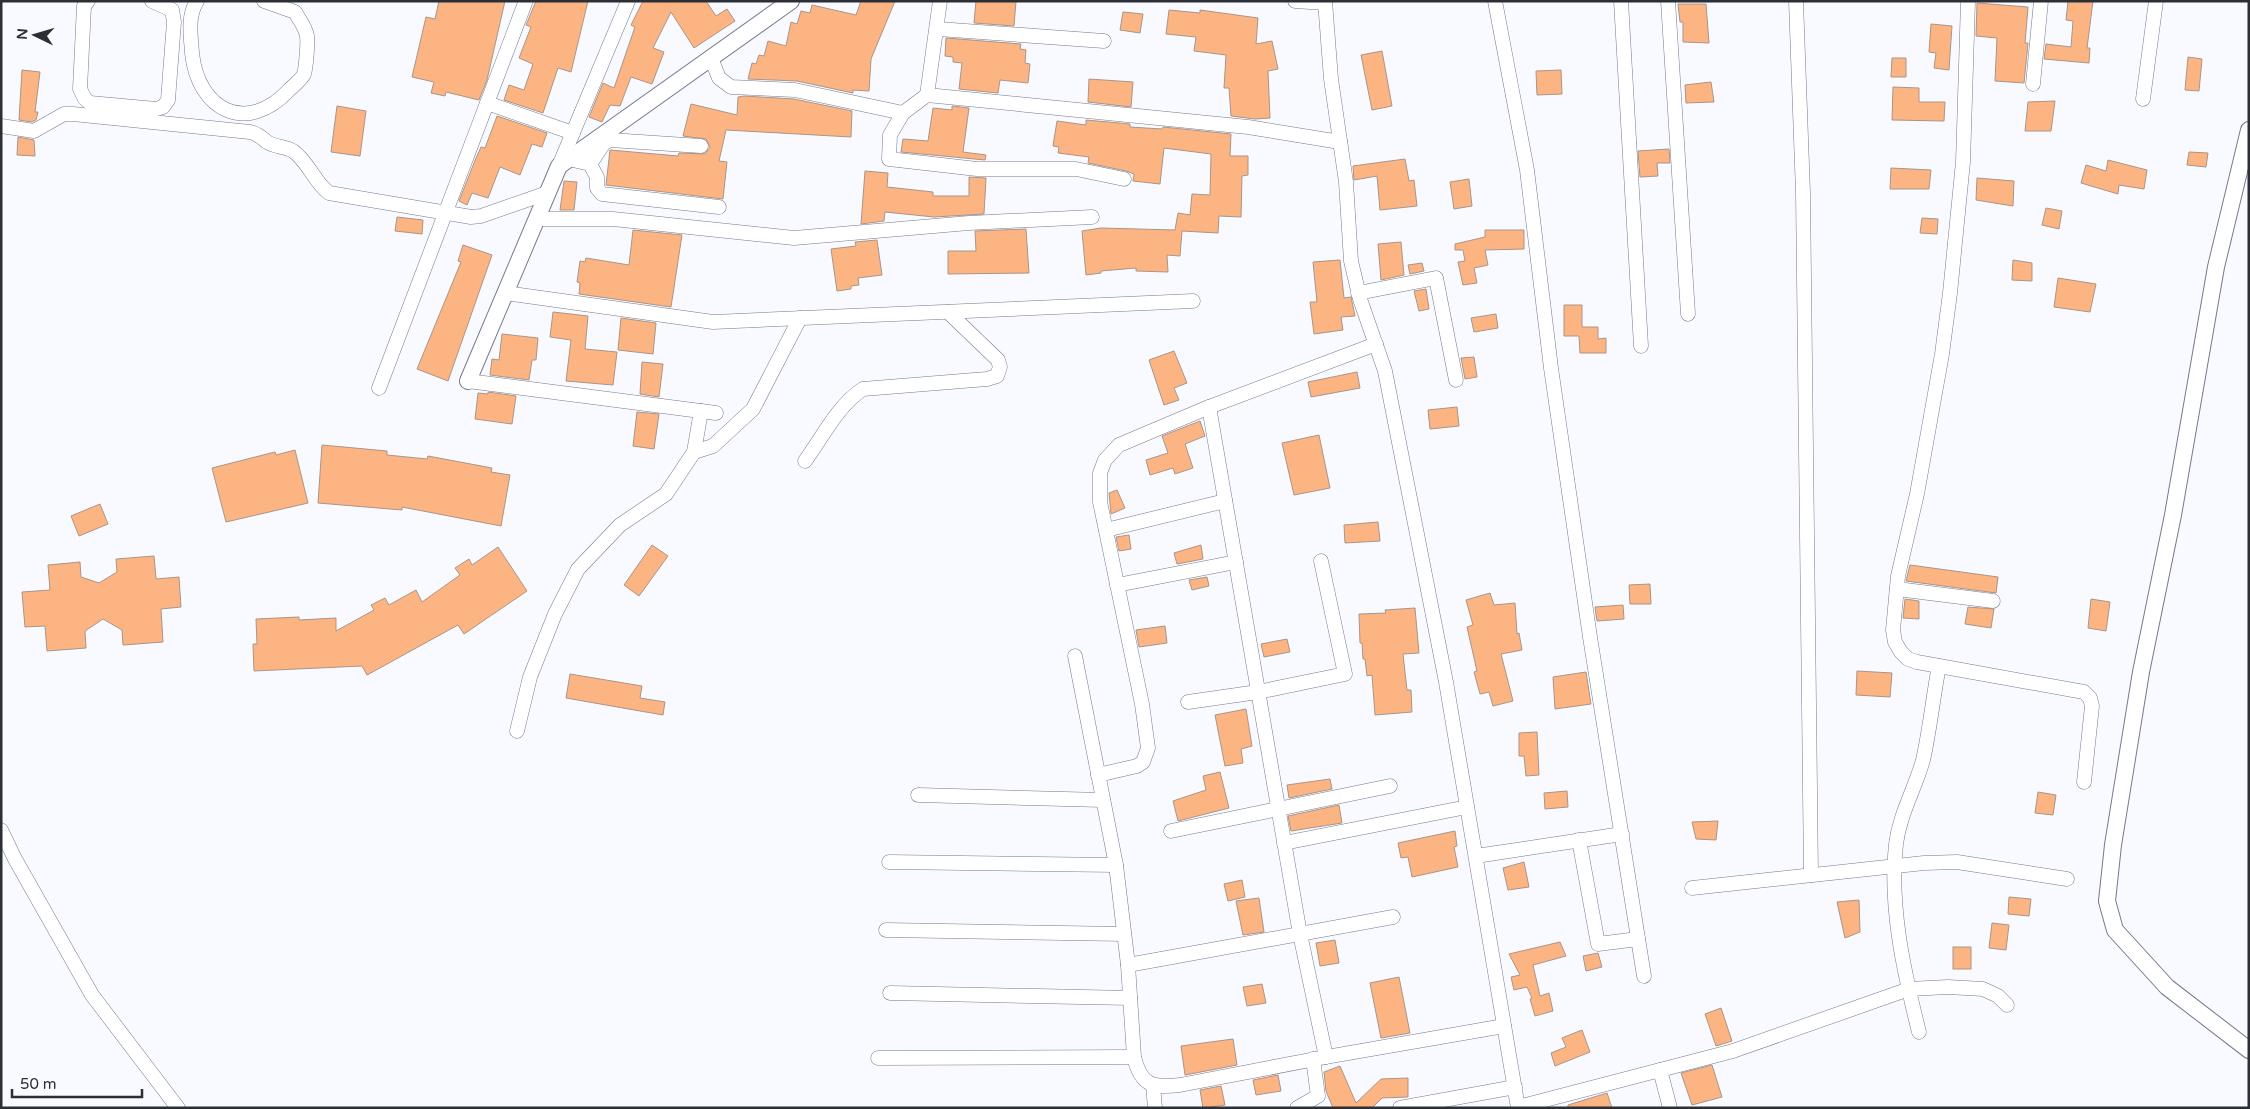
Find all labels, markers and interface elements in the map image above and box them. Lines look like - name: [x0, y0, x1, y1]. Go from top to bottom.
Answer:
- north arrow: [10, 10, 60, 60]
- text: N: [14, 28, 32, 40]
- scale bar: [12, 1066, 142, 1098]
- text: 50 m: [20, 1075, 57, 1093]

